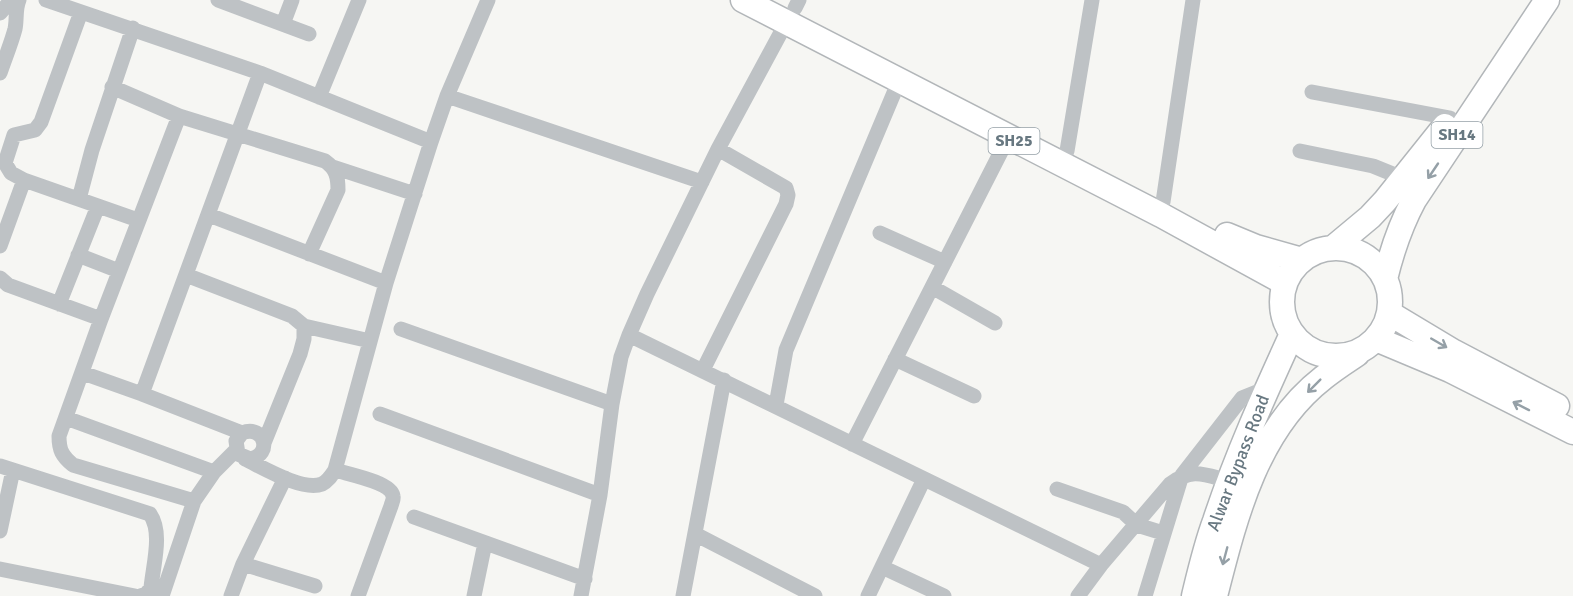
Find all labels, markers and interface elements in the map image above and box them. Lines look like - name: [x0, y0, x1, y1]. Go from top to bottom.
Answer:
- road number: SH14: [1432, 122, 1482, 148]
- road number: SH25: [988, 128, 1040, 154]
- one-way arrow: [1426, 162, 1438, 179]
- one-way arrow: [1429, 338, 1447, 349]
- one-way arrow: [1307, 378, 1322, 393]
- street label: Alwar Bypass Road: [1202, 392, 1274, 534]
- one-way arrow: [1512, 399, 1530, 411]
- one-way arrow: [1219, 546, 1230, 565]

